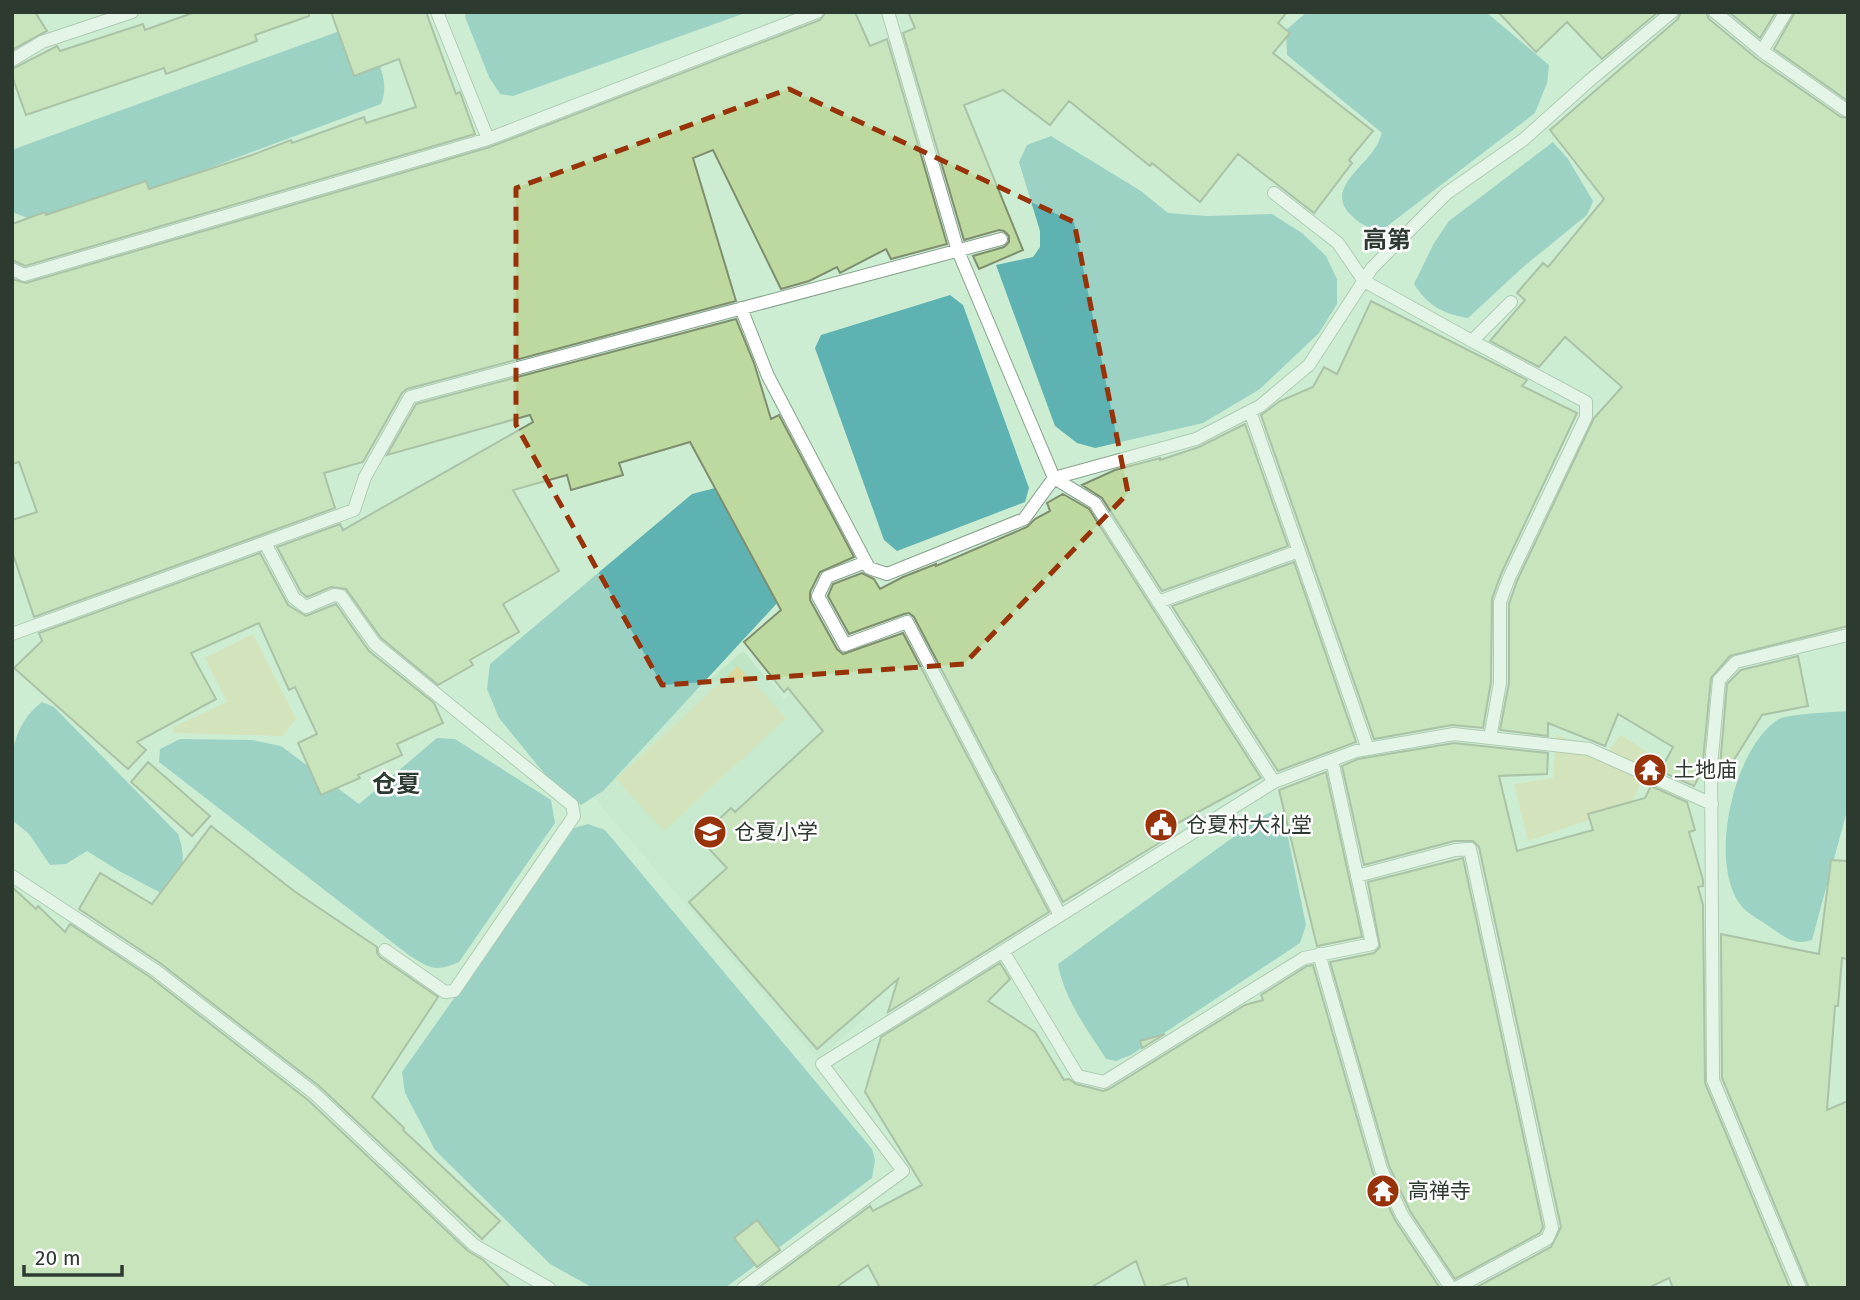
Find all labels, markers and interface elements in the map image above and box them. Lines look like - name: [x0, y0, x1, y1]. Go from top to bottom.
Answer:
- district label: 高第: [1363, 226, 1411, 254]
- temple icon: 土地庙: [1631, 751, 1669, 789]
- place label: 土地庙: [1674, 757, 1737, 783]
- district label: 仓夏: [372, 770, 420, 798]
- public building icon: 仓夏村大礼堂: [1142, 806, 1180, 844]
- place label: 仓夏村大礼堂: [1186, 812, 1312, 838]
- school or university icon: 仓夏小学: [691, 813, 729, 851]
- place label: 仓夏小学: [734, 819, 818, 845]
- temple icon: 高禅寺: [1364, 1172, 1402, 1210]
- place label: 高禅寺: [1408, 1178, 1471, 1204]
- scale bar: [24, 1234, 122, 1278]
- text: 20 m: [35, 1245, 81, 1271]

